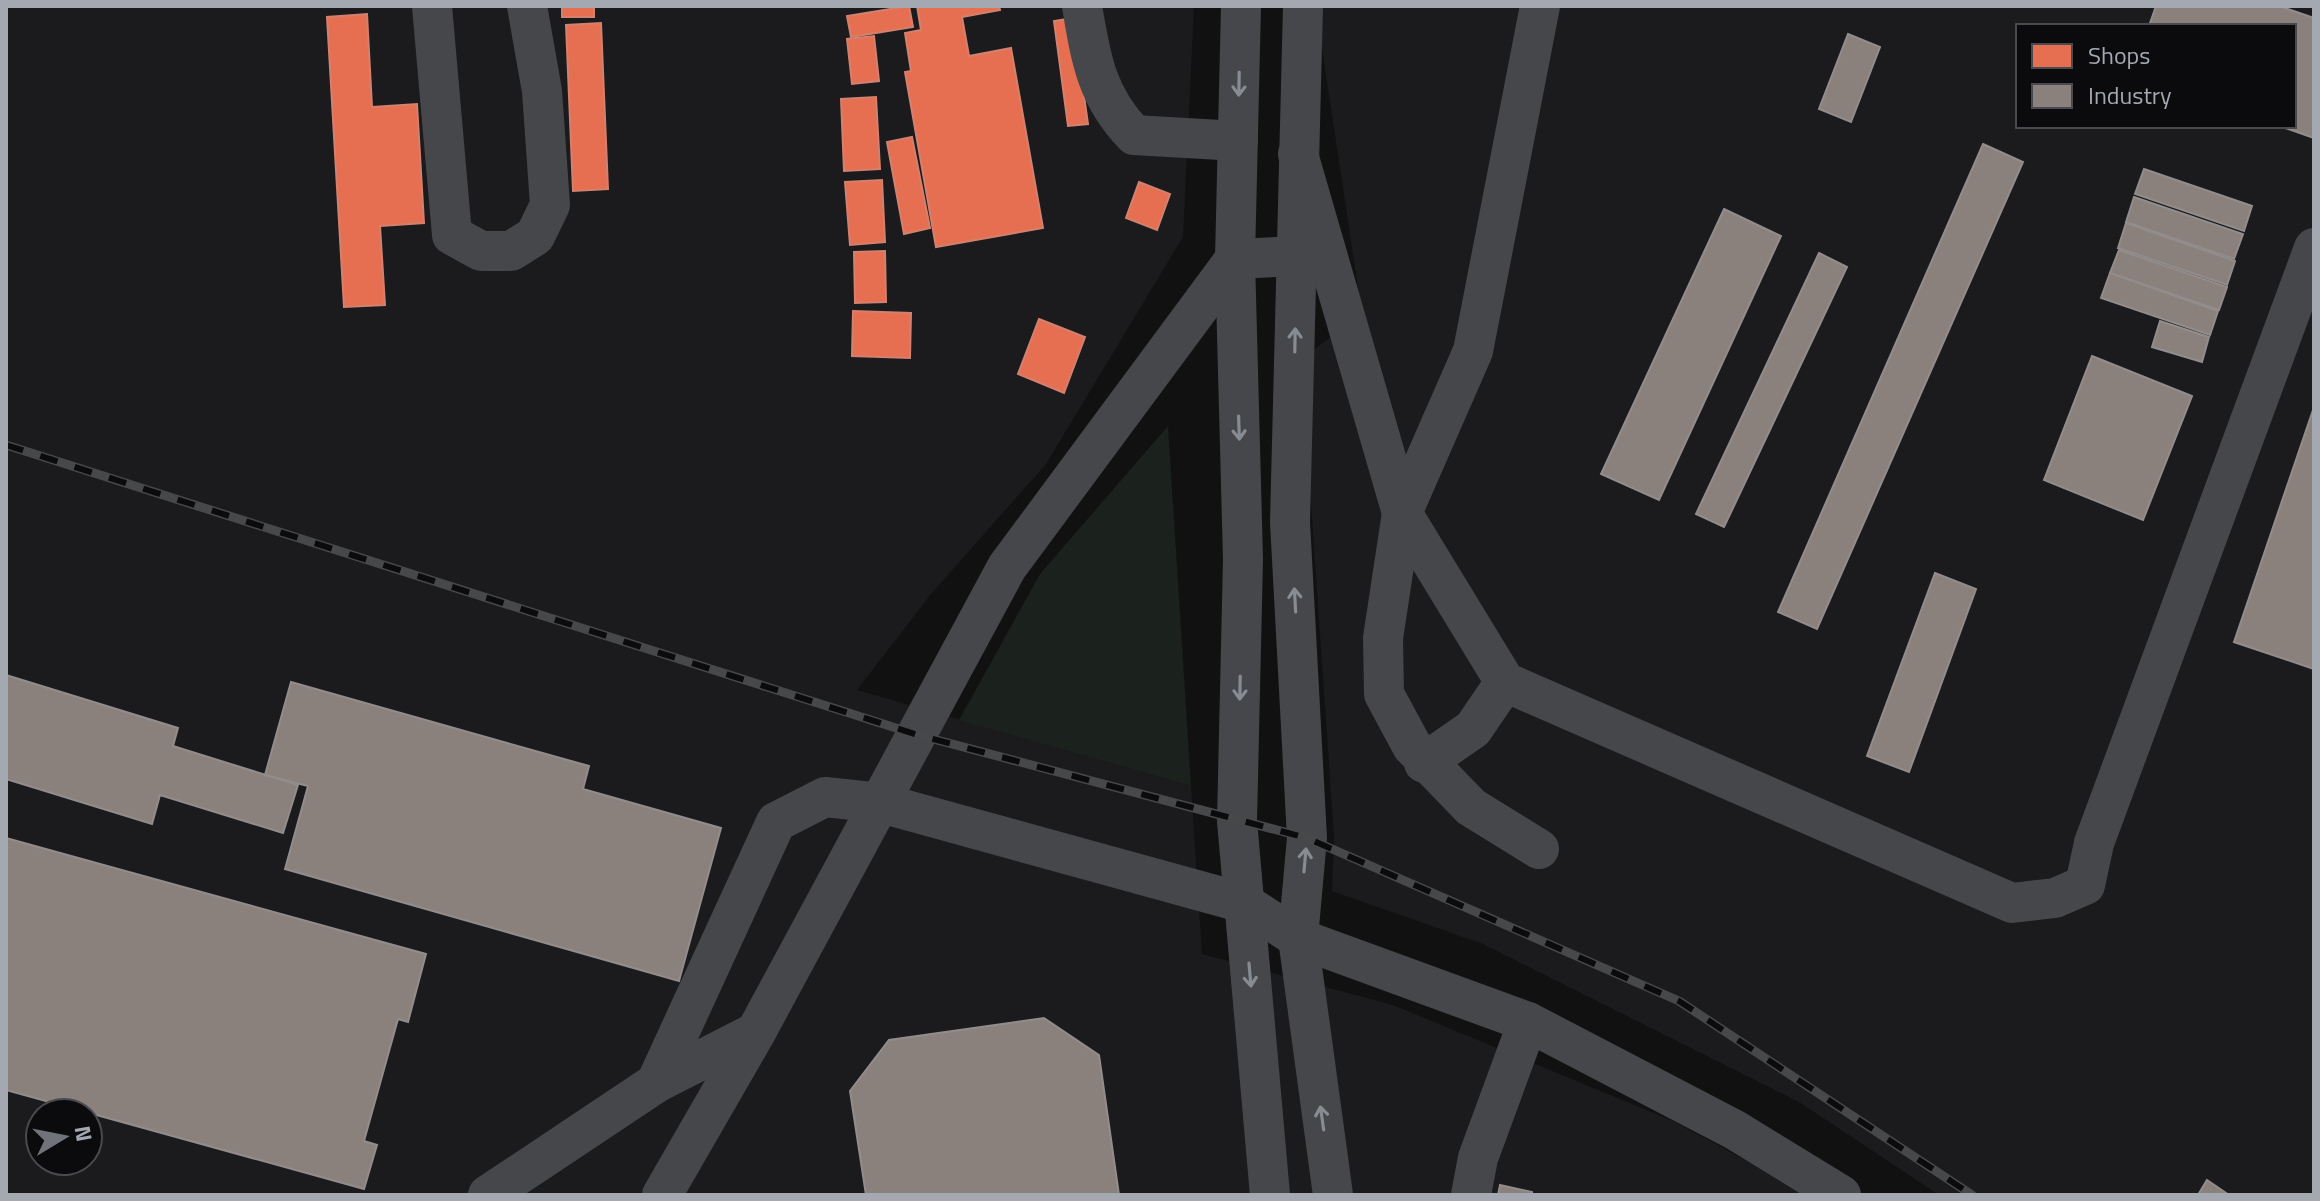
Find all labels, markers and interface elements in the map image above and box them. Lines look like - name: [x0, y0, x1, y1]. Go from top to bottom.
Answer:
- legend: [2016, 24, 2296, 128]
- text: Shops: [2088, 37, 2150, 73]
- one-way arrow: [1231, 70, 1247, 97]
- text: Industry: [2088, 77, 2172, 113]
- one-way arrow: [1287, 327, 1303, 354]
- one-way arrow: [1232, 414, 1247, 441]
- one-way arrow: [1287, 587, 1302, 614]
- one-way arrow: [1232, 674, 1248, 701]
- one-way arrow: [1298, 847, 1313, 874]
- one-way arrow: [1243, 961, 1258, 988]
- north arrow: [24, 1097, 104, 1177]
- one-way arrow: [1314, 1106, 1329, 1131]
- text: N: [66, 1123, 102, 1144]

